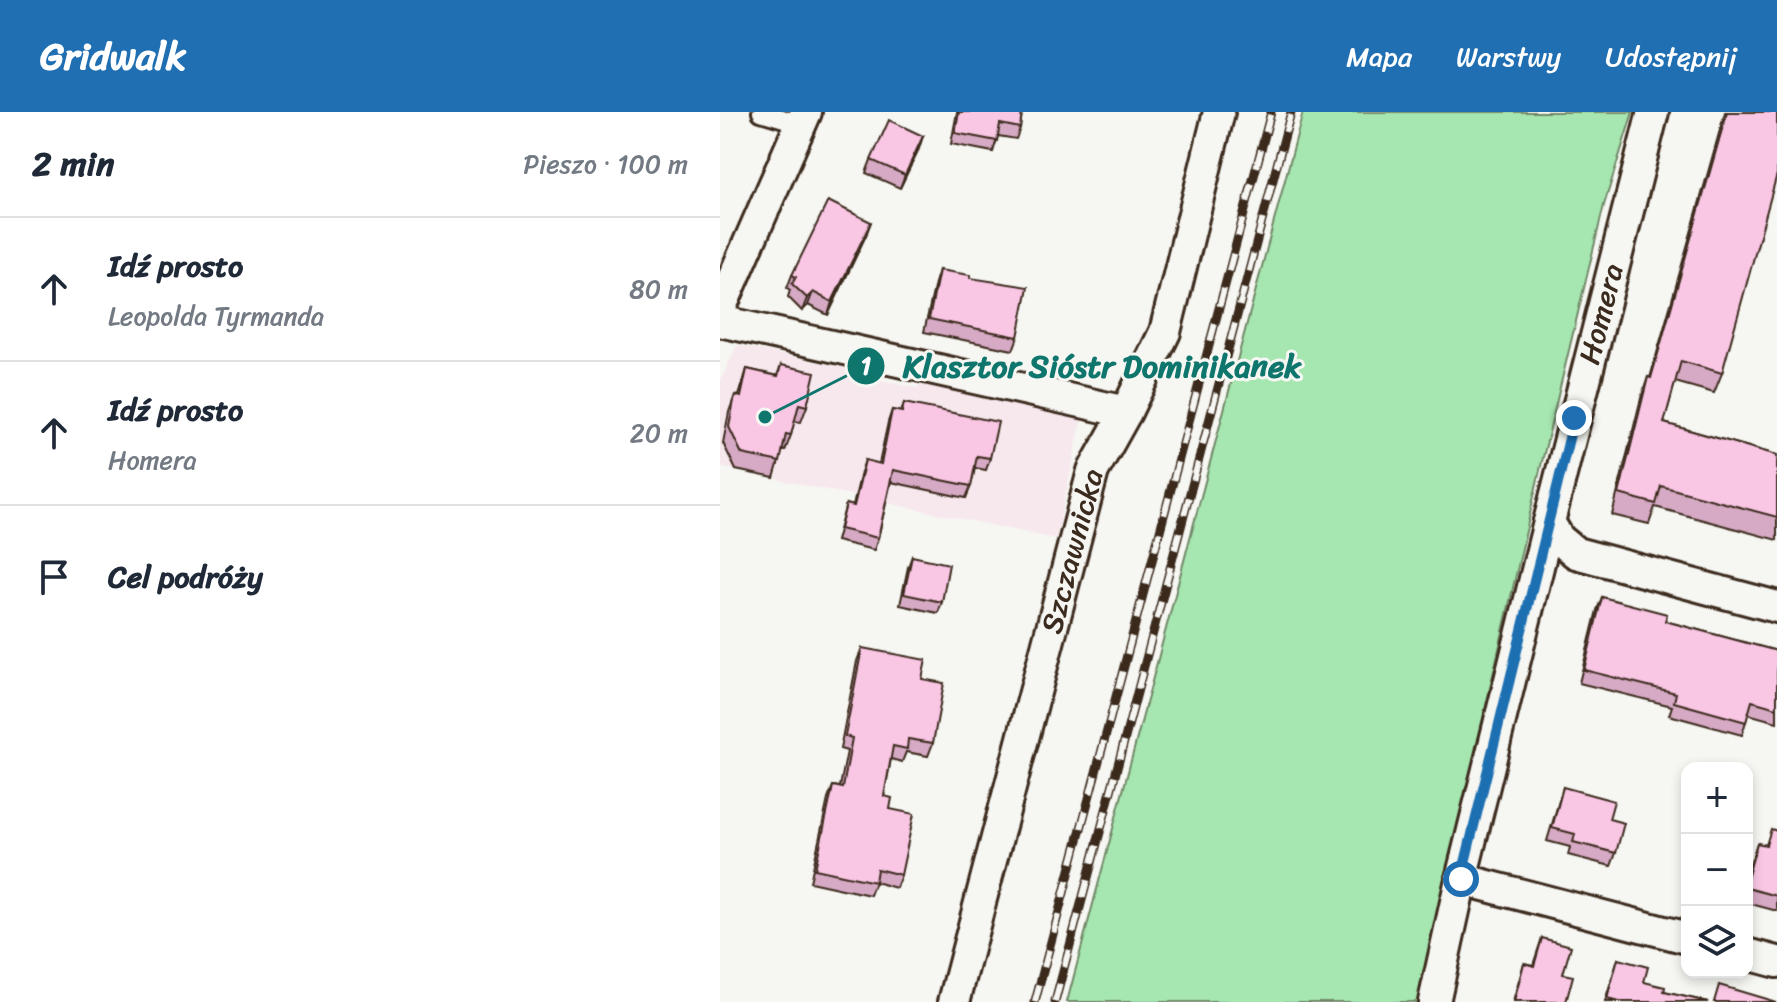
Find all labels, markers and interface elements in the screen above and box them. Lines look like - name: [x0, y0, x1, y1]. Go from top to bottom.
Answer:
- text: Gridwalk: [40, 23, 186, 90]
- text: Mapa: [1346, 32, 1412, 81]
- text: Warstwy: [1456, 32, 1561, 81]
- text: Udostępnij: [1605, 32, 1737, 81]
- text: 2 min: [32, 134, 114, 194]
- text: Pieszo · 100 m: [523, 141, 688, 187]
- text: Idź prosto: [108, 239, 243, 293]
- street label: Homera: [1562, 258, 1640, 370]
- text: 80 m: [629, 266, 688, 312]
- icon: ahead: [32, 267, 76, 311]
- text: Leopolda Tyrmanda: [108, 293, 324, 339]
- callout: Klasztor Sióstr Dominikanek: [846, 338, 1318, 394]
- text: Klasztor Sióstr Dominikanek: [902, 338, 1302, 395]
- text: 1: [861, 345, 871, 387]
- text: Idź prosto: [108, 383, 243, 437]
- route end: [1556, 400, 1592, 436]
- text: 20 m: [630, 410, 688, 456]
- icon: ahead: [32, 411, 76, 455]
- text: Homera: [108, 437, 197, 483]
- street label: Szczawnicka: [1025, 463, 1119, 640]
- text: Cel podróży: [108, 550, 263, 604]
- icon: arrive: [32, 555, 76, 599]
- map controls: [1681, 762, 1753, 978]
- button: +: [1681, 762, 1753, 834]
- button: −: [1681, 834, 1753, 906]
- route start: [1443, 861, 1479, 897]
- button: layers: [1681, 906, 1753, 978]

